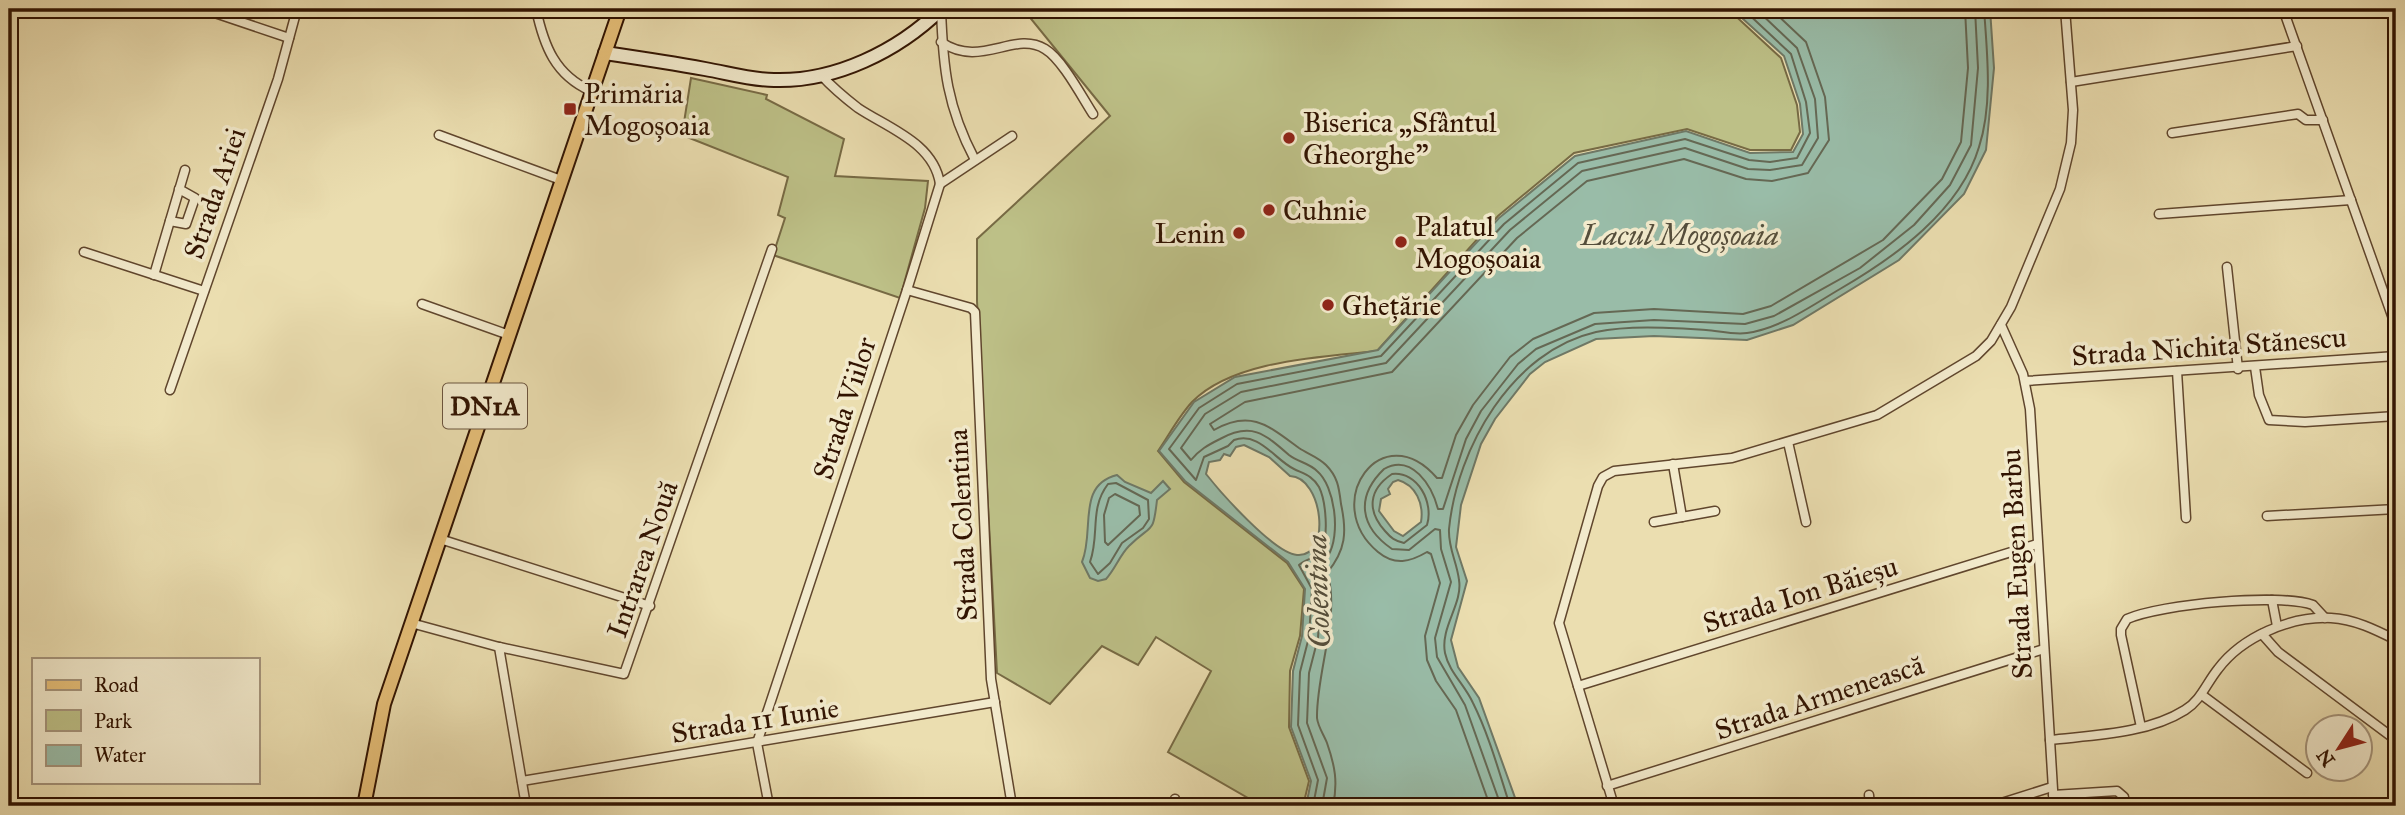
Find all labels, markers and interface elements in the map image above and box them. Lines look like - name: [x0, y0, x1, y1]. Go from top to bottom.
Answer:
- place label: Primăria Mogoșoaia: [584, 76, 710, 143]
- marker: Primăria Mogoșoaia: [562, 101, 578, 117]
- place label: Biserica „Sfântul Gheorghe”: [1303, 105, 1497, 172]
- street label: Strada Ariei: [176, 123, 253, 263]
- marker: Biserica „Sfântul Gheorghe”: [1281, 130, 1297, 146]
- place label: Cuhnie: [1283, 193, 1367, 228]
- marker: Cuhnie: [1261, 202, 1277, 218]
- place label: Palatul Mogoșoaia: [1415, 209, 1541, 276]
- place label: Lenin: [1155, 216, 1225, 251]
- water label: Lacul Mogoșoaia: [1579, 217, 1779, 253]
- marker: Lenin: [1231, 225, 1247, 241]
- marker: Palatul Mogoșoaia: [1393, 234, 1409, 250]
- place label: Ghețărie: [1342, 288, 1441, 323]
- marker: Ghețărie: [1320, 297, 1336, 313]
- street label: Strada Nichita Stănescu: [2070, 319, 2348, 374]
- street label: Strada Viilor: [805, 332, 884, 484]
- road number: DN1A: [443, 384, 527, 428]
- street label: Strada Colentina: [940, 428, 985, 622]
- street label: Strada Eugen Barbu: [1993, 448, 2040, 680]
- street label: Intrarea Nouă: [599, 476, 686, 642]
- water label: Colentina: [1298, 533, 1338, 649]
- street label: Strada Ion Băieșu: [1699, 548, 1902, 641]
- street label: Strada Armenească: [1710, 647, 1928, 748]
- legend: [32, 658, 259, 784]
- text: Road: [94, 672, 139, 698]
- street label: Strada 11 Iunie: [669, 690, 841, 751]
- text: Park: [94, 708, 132, 734]
- north arrow: [2304, 714, 2374, 784]
- text: Water: [94, 742, 146, 768]
- text: N: [2312, 744, 2340, 771]

